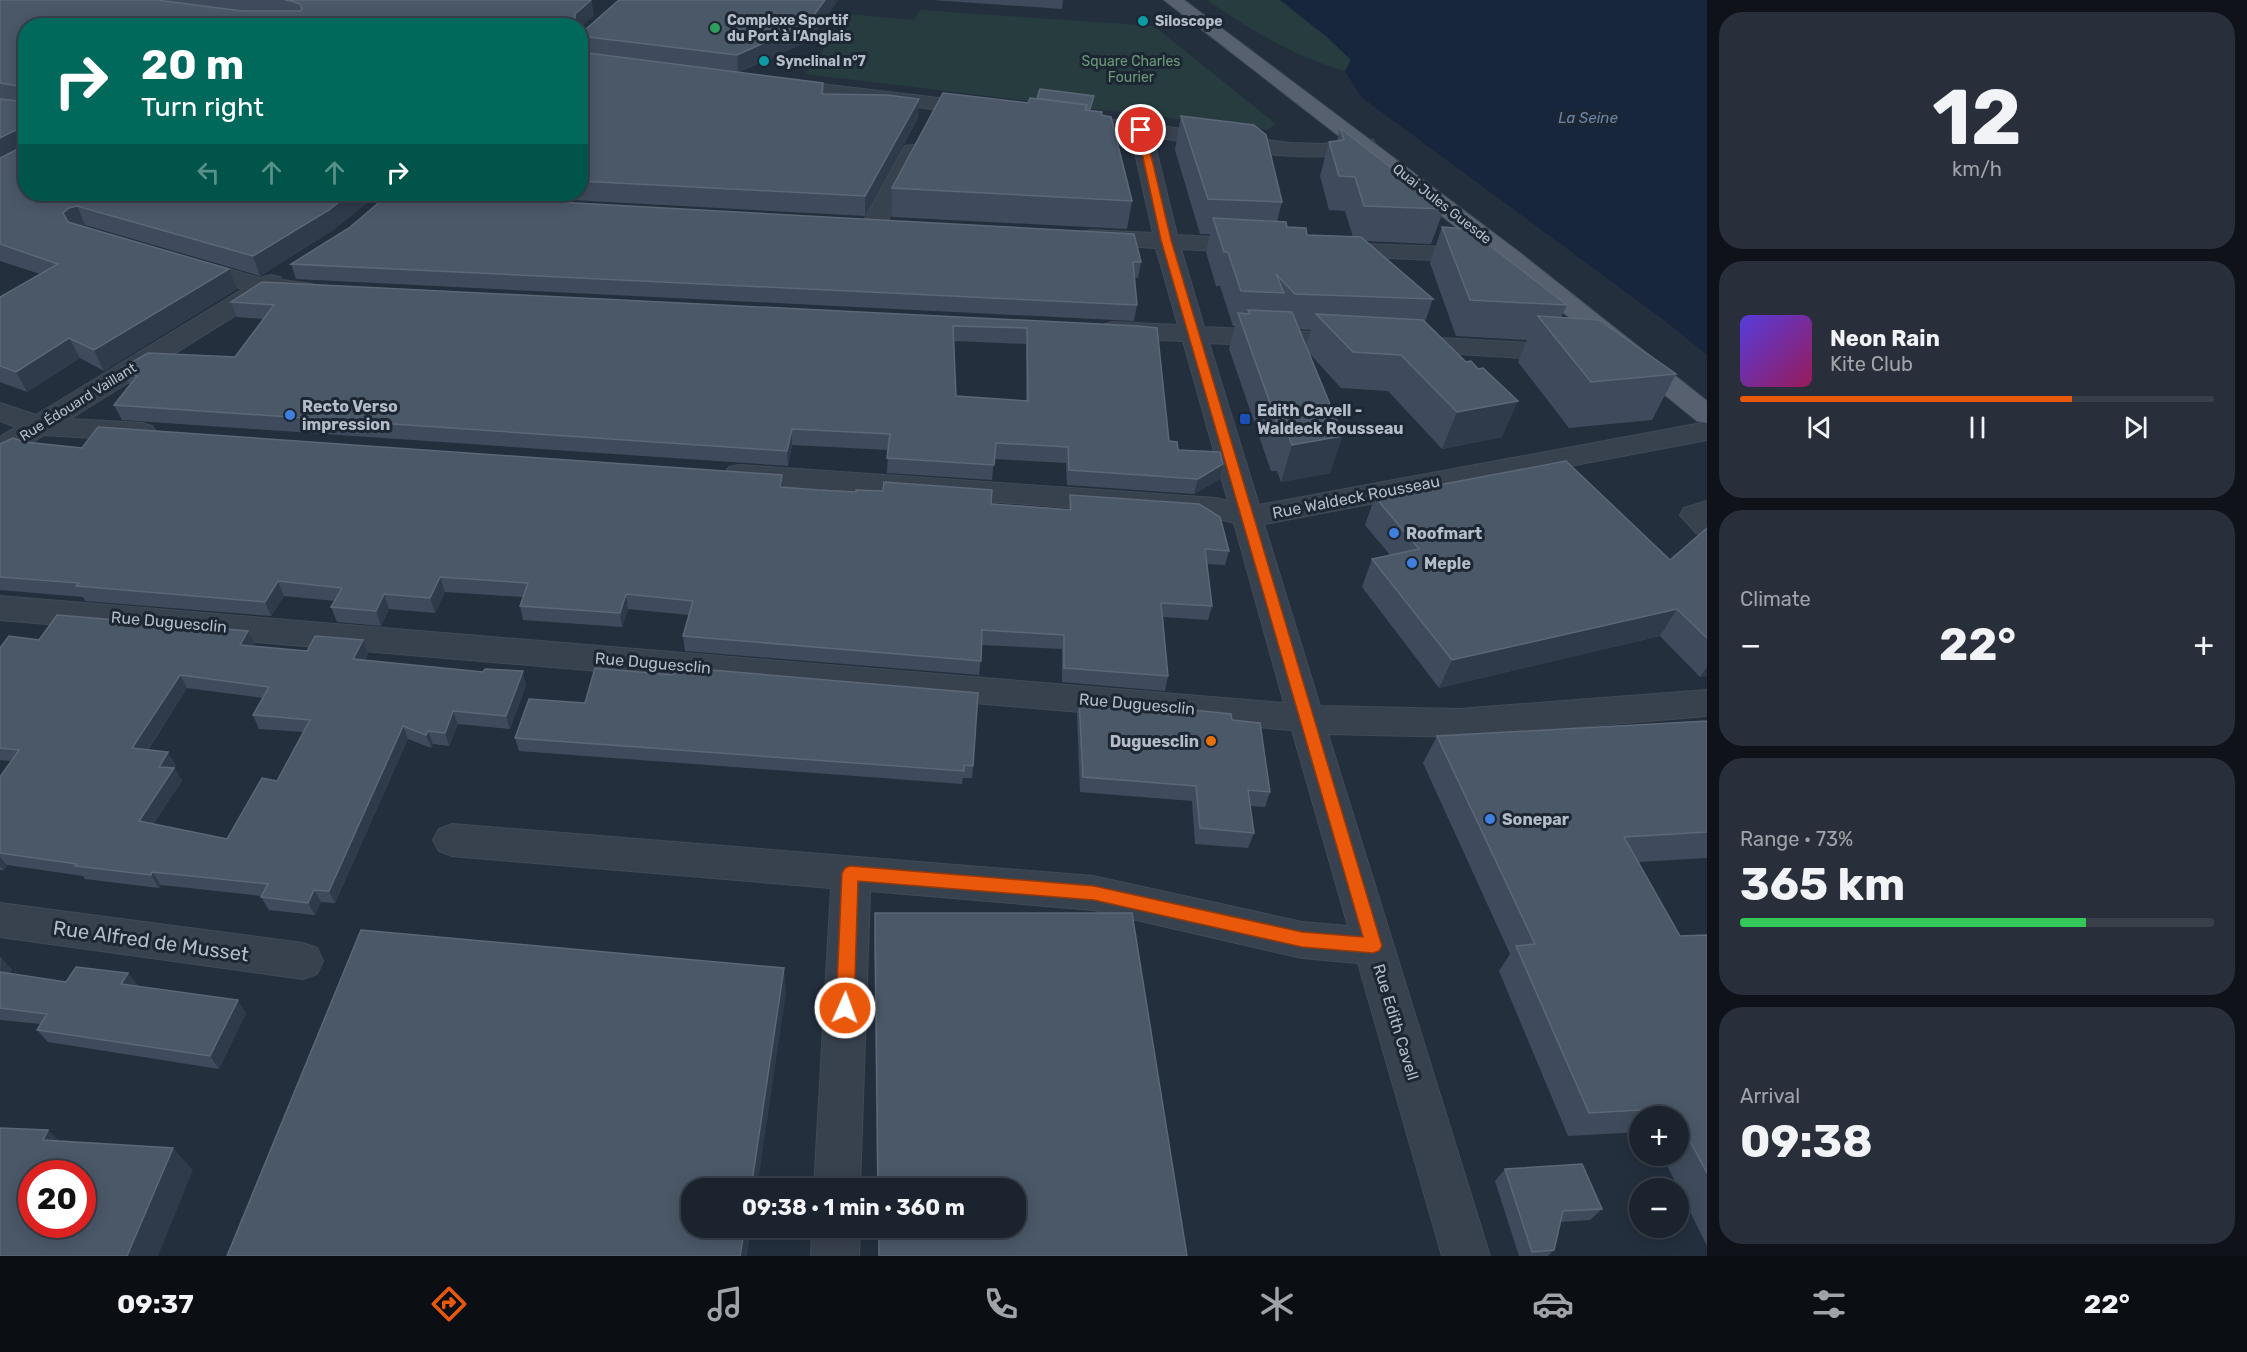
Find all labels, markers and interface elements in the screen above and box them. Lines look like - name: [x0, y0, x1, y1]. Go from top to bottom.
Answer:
- place label: Complexe Sportif du Port à l’Anglais: [727, 12, 852, 45]
- place label: Siloscope: [1155, 13, 1223, 30]
- marker: Siloscope: [1136, 14, 1150, 28]
- marker: Complexe Sportif du Port à l’Anglais: [708, 21, 722, 35]
- text: 20 m: [141, 40, 244, 90]
- icon: right: [42, 42, 120, 120]
- place label: Synclinal n°7: [776, 53, 866, 70]
- park label: Square Charles Fourier: [1082, 53, 1180, 86]
- marker: Synclinal n°7: [757, 54, 771, 68]
- text: 12: [1932, 71, 2022, 164]
- text: Turn right: [141, 91, 264, 123]
- pin: [1115, 104, 1166, 155]
- water label: La Seine: [1558, 109, 1618, 127]
- icon: arrive: [1124, 113, 1157, 146]
- icon: left: [192, 156, 225, 189]
- icon: ahead: [255, 156, 288, 189]
- icon: ahead: [318, 156, 351, 189]
- icon: right: [381, 156, 414, 189]
- text: km/h: [1952, 157, 2002, 181]
- street label: Quai Jules Guesde: [1389, 160, 1495, 248]
- text: Neon Rain: [1830, 325, 1940, 352]
- text: Kite Club: [1830, 352, 1913, 376]
- street label: Rue Édouard Vaillant: [16, 358, 140, 445]
- place label: Recto Verso impression: [302, 397, 398, 434]
- place label: Edith Cavell - Waldeck Rousseau: [1257, 401, 1404, 438]
- marker: Recto Verso impression: [283, 408, 297, 422]
- icon: previous: [1803, 411, 1836, 444]
- icon: pause: [1961, 411, 1994, 444]
- icon: next: [2119, 411, 2152, 444]
- marker: Edith Cavell - Waldeck Rousseau: [1238, 412, 1252, 426]
- street label: Rue Waldeck Rousseau: [1271, 471, 1441, 523]
- place label: Roofmart: [1406, 524, 1483, 543]
- marker: Roofmart: [1387, 526, 1401, 540]
- place label: Meple: [1424, 554, 1471, 573]
- marker: Meple: [1405, 556, 1419, 570]
- text: Climate: [1740, 587, 1811, 611]
- street label: Rue Duguesclin: [110, 607, 228, 637]
- text: 22°: [1939, 618, 2016, 671]
- text: −: [1740, 625, 1761, 664]
- text: +: [2193, 625, 2214, 664]
- street label: Rue Duguesclin: [594, 648, 712, 678]
- street label: Rue Duguesclin: [1078, 689, 1196, 719]
- place label: Duguesclin: [1110, 732, 1199, 751]
- marker: Duguesclin: [1204, 734, 1218, 748]
- place label: Sonepar: [1502, 810, 1570, 829]
- marker: Sonepar: [1483, 812, 1497, 826]
- text: Range · 73%: [1740, 827, 1853, 851]
- text: 365 km: [1740, 858, 1905, 911]
- street label: Rue Alfred de Musset: [52, 915, 251, 967]
- street label: Rue Edith Cavell: [1369, 962, 1423, 1082]
- position arrow: [813, 976, 877, 1040]
- text: Arrival: [1740, 1084, 1800, 1108]
- map controls: [1629, 1106, 1689, 1238]
- button: +: [1629, 1106, 1689, 1166]
- text: 09:38: [1740, 1115, 1873, 1168]
- speed limit sign: 20: [18, 1160, 96, 1238]
- button: −: [1629, 1178, 1689, 1238]
- text: 09:38 · 1 min · 360 m: [742, 1194, 965, 1221]
- icon: directions: [428, 1283, 470, 1325]
- icon: music: [704, 1283, 746, 1325]
- icon: phone: [980, 1283, 1022, 1325]
- icon: climate: [1256, 1283, 1298, 1325]
- icon: car: [1532, 1283, 1574, 1325]
- icon: filters: [1808, 1283, 1850, 1325]
- text: 09:37: [117, 1288, 194, 1320]
- text: 22°: [2084, 1288, 2130, 1320]

